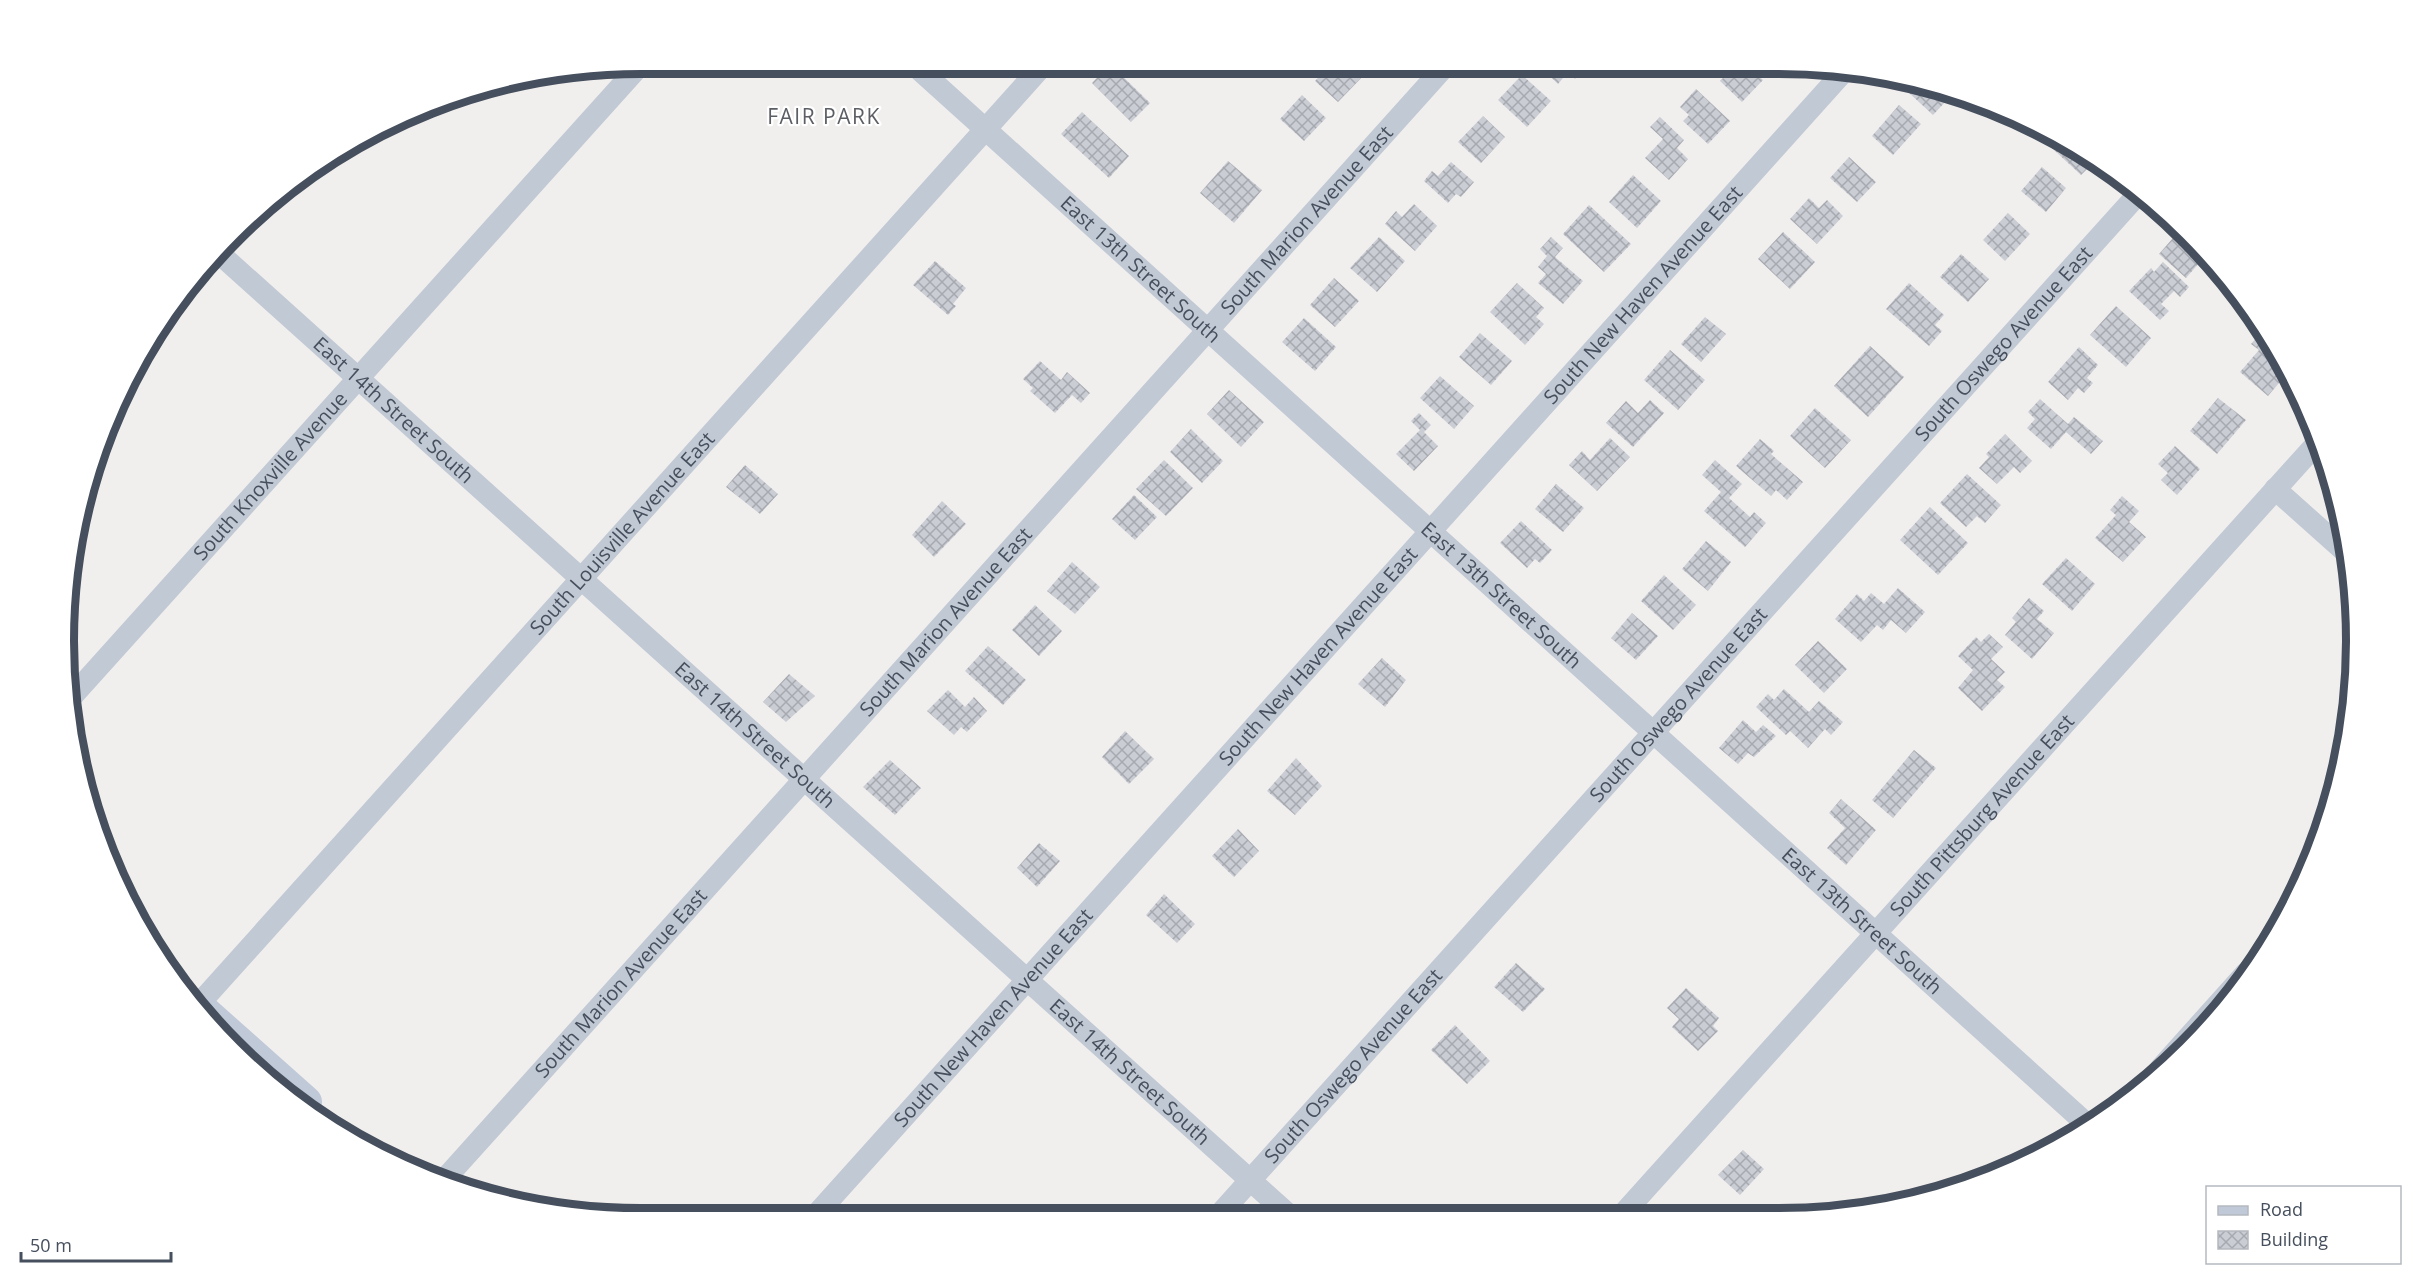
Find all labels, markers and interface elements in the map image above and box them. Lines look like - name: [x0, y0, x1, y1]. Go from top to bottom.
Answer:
- district label: FAIR PARK: [767, 102, 881, 130]
- street label: South Marion Avenue East: [1214, 119, 1398, 320]
- street label: South New Haven Avenue East: [1537, 179, 1748, 410]
- street label: East 13th Street South: [1055, 190, 1227, 349]
- street label: South Oswego Avenue East: [1908, 240, 2098, 446]
- street label: East 14th Street South: [308, 330, 480, 489]
- street label: South Knoxville Avenue: [187, 386, 353, 566]
- street label: South Louisville Avenue East: [523, 426, 720, 640]
- street label: East 13th Street South: [1416, 515, 1588, 674]
- street label: South Marion Avenue East: [853, 521, 1037, 722]
- street label: South New Haven Avenue East: [1212, 541, 1423, 771]
- street label: South Oswego Avenue East: [1583, 601, 1773, 808]
- street label: East 14th Street South: [669, 655, 841, 814]
- street label: South Pittsburg Avenue East: [1884, 708, 2080, 922]
- street label: East 13th Street South: [1776, 841, 1948, 1000]
- street label: South Marion Avenue East: [528, 883, 713, 1083]
- street label: South New Haven Avenue East: [887, 902, 1098, 1132]
- street label: South Oswego Avenue East: [1258, 962, 1448, 1169]
- street label: East 14th Street South: [1044, 992, 1216, 1151]
- legend: [2206, 1186, 2401, 1264]
- text: Road: [2260, 1197, 2303, 1221]
- scale bar: [21, 1225, 171, 1263]
- text: Building: [2260, 1227, 2328, 1251]
- text: 50 m: [30, 1233, 72, 1257]

